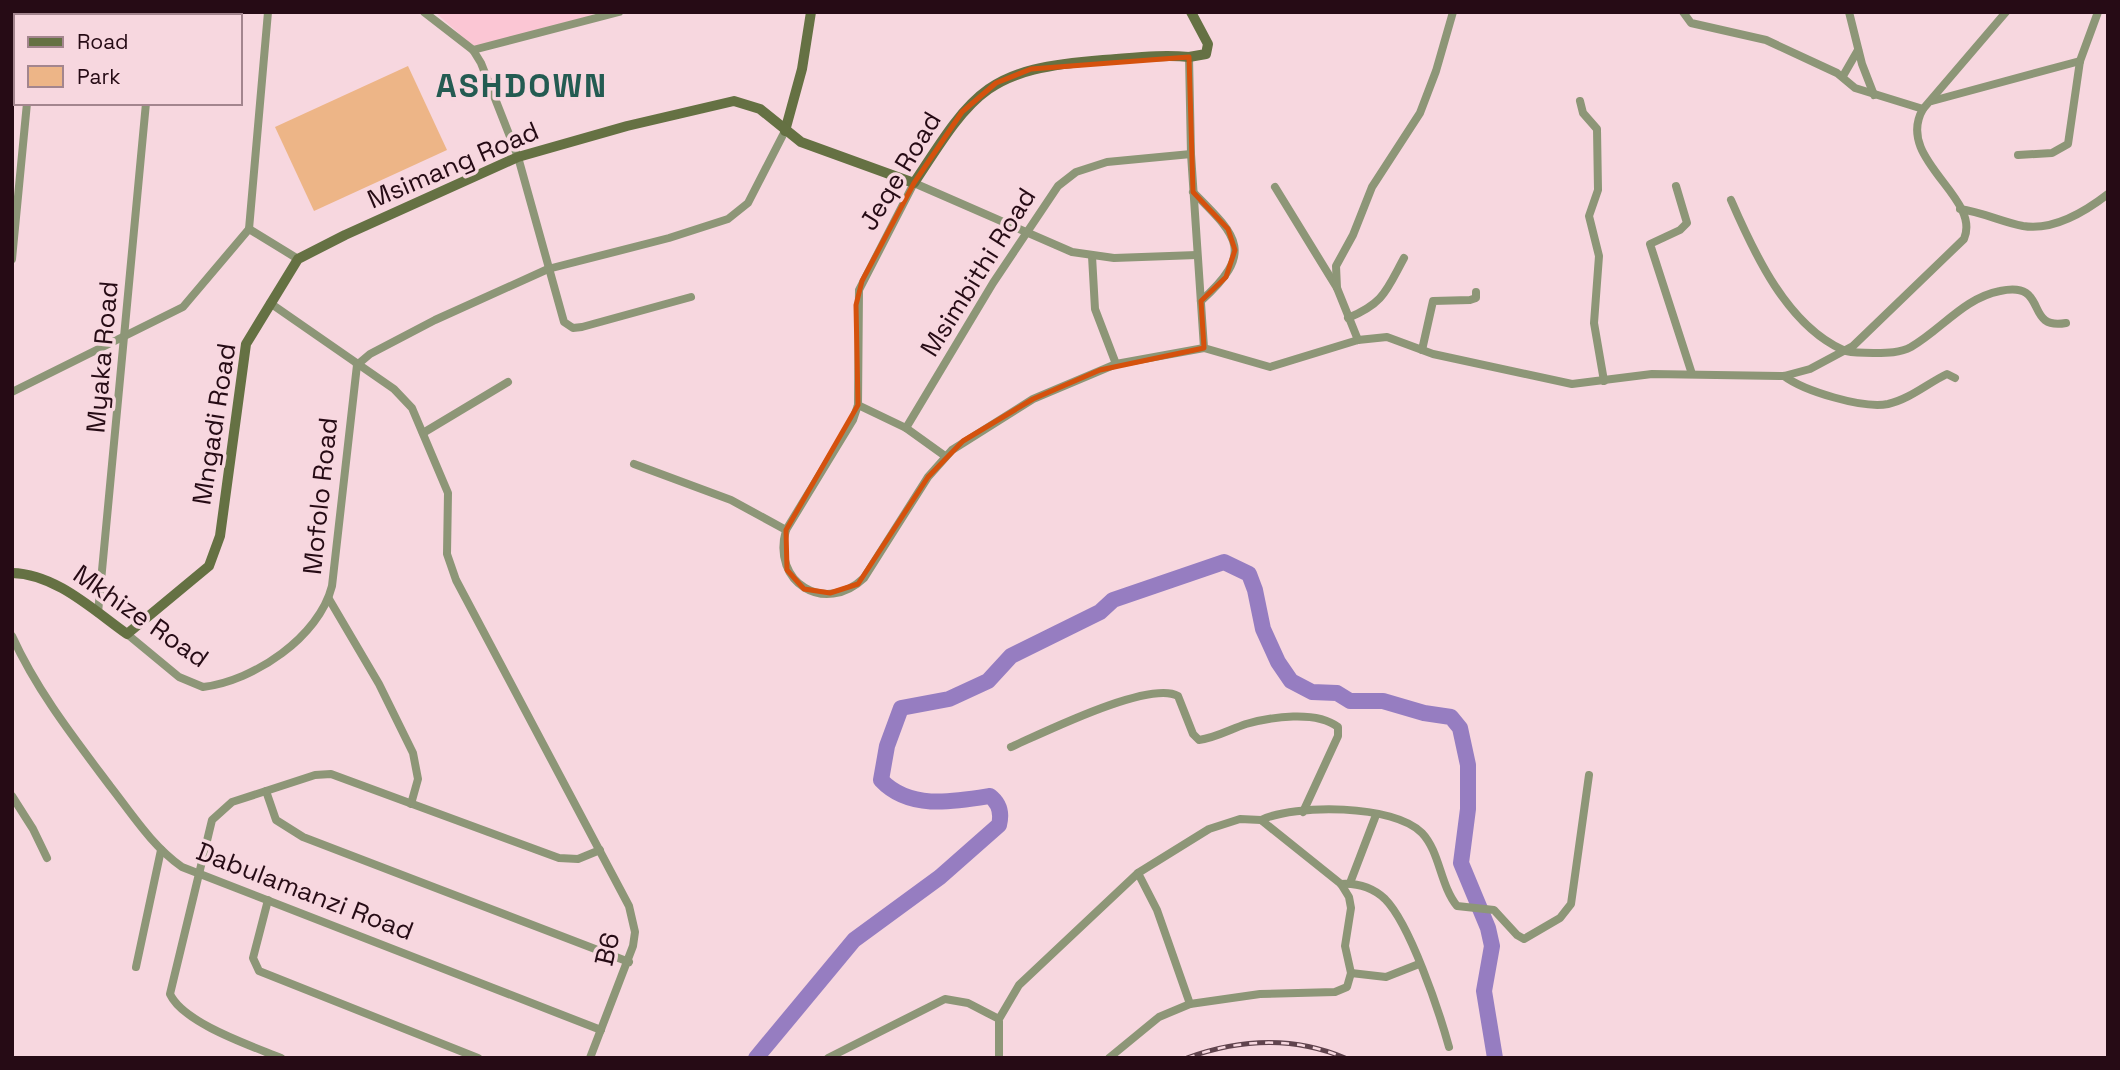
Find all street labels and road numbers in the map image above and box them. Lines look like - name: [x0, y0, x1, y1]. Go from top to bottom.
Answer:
- street label: Jeqe Road: [851, 105, 949, 237]
- street label: Msimang Road: [362, 114, 544, 216]
- street label: Msimbithi Road: [912, 181, 1044, 363]
- street label: Myaka Road: [78, 280, 126, 434]
- street label: Mngadi Road: [184, 341, 244, 507]
- street label: Mofolo Road: [295, 416, 345, 576]
- street label: Mkhize Road: [67, 557, 215, 675]
- street label: Dabulamanzi Road: [192, 834, 418, 948]
- street label: B6: [587, 929, 627, 969]

